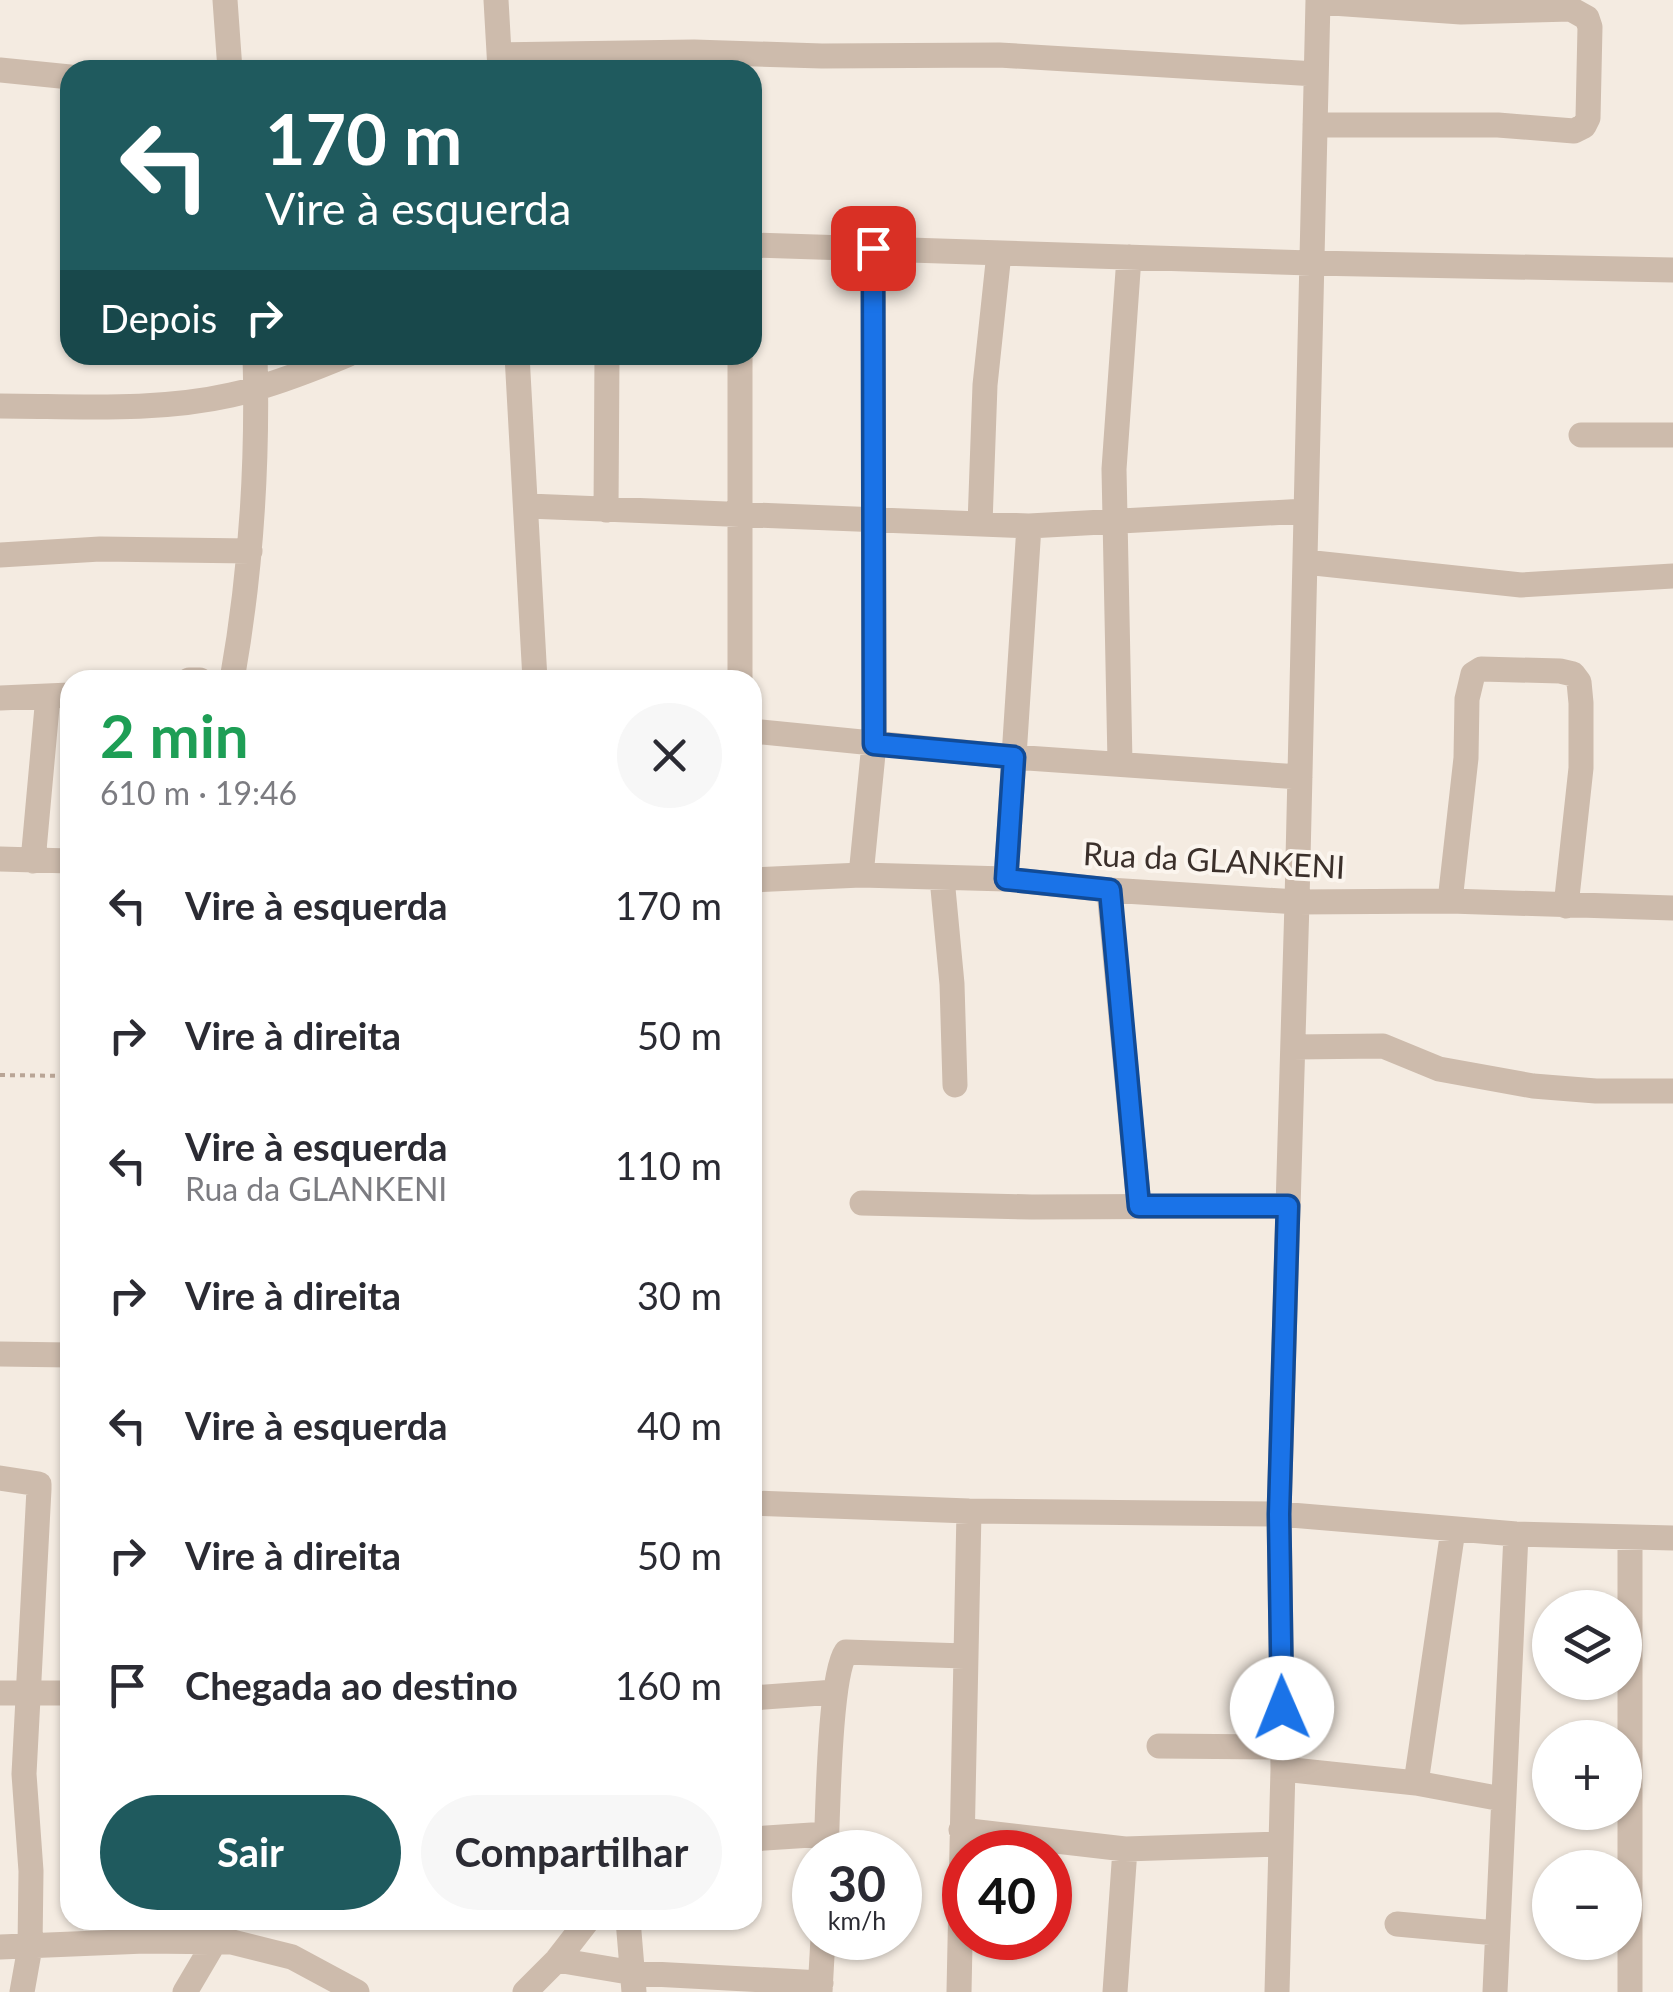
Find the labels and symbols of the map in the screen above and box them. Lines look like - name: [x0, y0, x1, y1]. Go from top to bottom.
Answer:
- pin: [831, 206, 916, 291]
- street label: Rua da GLANKENI: [1082, 833, 1346, 886]
- position arrow: [1230, 1656, 1334, 1760]
- speed limit sign: 40: [942, 1830, 1072, 1960]

